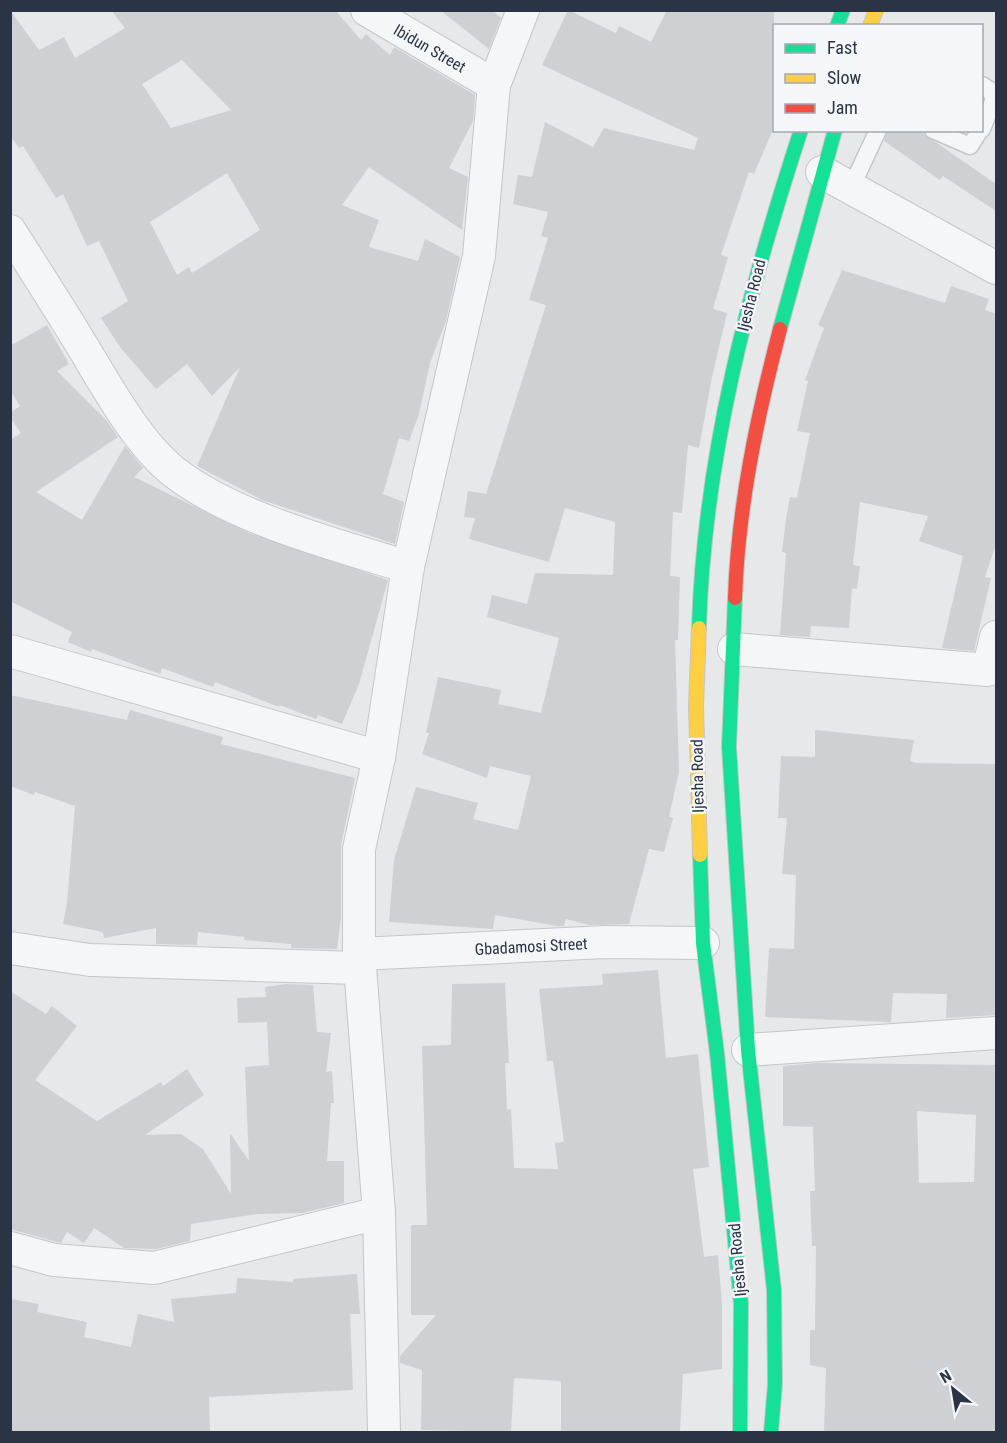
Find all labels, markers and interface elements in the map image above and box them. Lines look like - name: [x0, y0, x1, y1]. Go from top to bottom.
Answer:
- street label: Ibidun Street: [390, 20, 469, 77]
- legend: [773, 24, 983, 132]
- text: Fast: [827, 37, 858, 58]
- text: Slow: [827, 67, 862, 88]
- text: Jam: [827, 97, 858, 118]
- street label: Ijesha Road: [733, 257, 770, 333]
- street label: Ijesha Road: [687, 739, 708, 813]
- street label: Gbadamosi Street: [474, 934, 588, 959]
- street label: Ijesha Road: [725, 1222, 750, 1297]
- north arrow: [923, 1359, 983, 1419]
- text: N: [937, 1366, 955, 1387]

